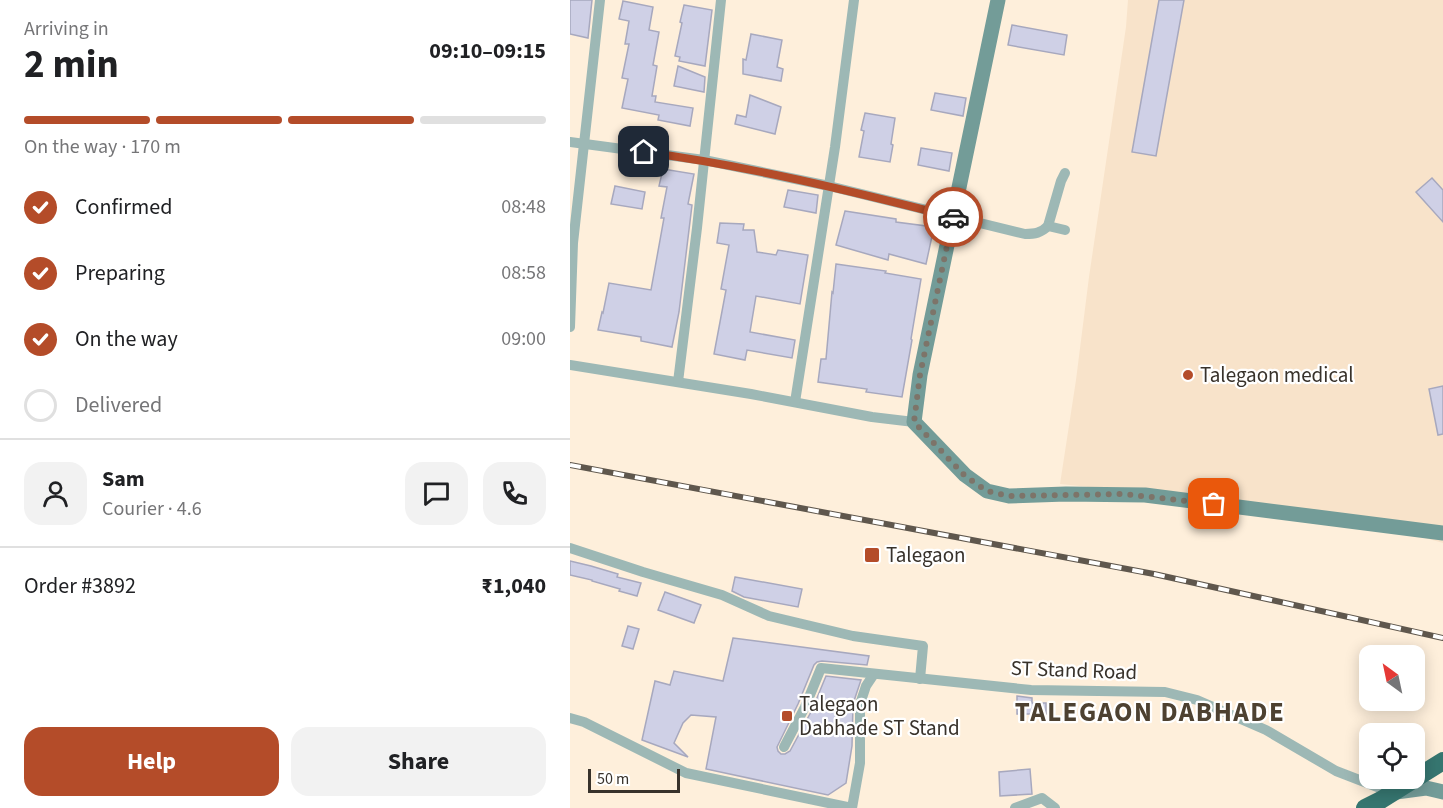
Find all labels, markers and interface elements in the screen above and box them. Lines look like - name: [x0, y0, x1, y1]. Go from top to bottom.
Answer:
- text: Arriving in: [24, 15, 109, 43]
- text: 09:10–09:15: [429, 35, 546, 67]
- text: 2 min: [24, 37, 119, 93]
- pin: [618, 126, 669, 177]
- text: On the way · 170 m: [24, 133, 181, 161]
- icon: home: [627, 135, 660, 168]
- courier: [923, 187, 983, 247]
- icon: check: [24, 191, 57, 224]
- text: Confirmed: [75, 191, 172, 223]
- text: 08:48: [501, 193, 546, 221]
- icon: car: [937, 201, 970, 234]
- icon: check: [24, 257, 57, 290]
- text: Preparing: [75, 257, 165, 289]
- text: 08:58: [501, 259, 546, 287]
- icon: check: [24, 323, 57, 356]
- text: On the way: [75, 323, 178, 355]
- text: 09:00: [501, 325, 546, 353]
- place label: Talegaon medical: [1200, 360, 1354, 390]
- marker: Talegaon medical: [1181, 368, 1195, 382]
- text: Delivered: [75, 389, 162, 421]
- button: person: [24, 462, 87, 525]
- button: chat: [405, 462, 468, 525]
- button: phone: [483, 462, 546, 525]
- text: Sam: [102, 463, 145, 495]
- pin: [1188, 478, 1239, 529]
- icon: bag: [1197, 487, 1230, 520]
- text: Courier · 4.6: [102, 495, 202, 523]
- place label: Talegaon: [886, 540, 966, 570]
- marker: Talegaon: [863, 546, 881, 564]
- text: Order #3892: [24, 570, 136, 602]
- text: ₹1,040: [481, 570, 546, 602]
- north arrow: [1359, 645, 1425, 711]
- map controls: [1359, 645, 1425, 789]
- street label: ST Stand Road: [1010, 653, 1138, 687]
- place label: Talegaon Dabhade ST Stand: [799, 689, 960, 743]
- district label: TALEGAON DABHADE: [1015, 693, 1285, 732]
- marker: Talegaon Dabhade ST Stand: [780, 709, 794, 723]
- button: locate: [1359, 723, 1425, 789]
- button: Help: [24, 727, 279, 796]
- button: Share: [291, 727, 546, 796]
- scale bar: [588, 766, 680, 794]
- text: 50 m: [597, 768, 629, 790]

